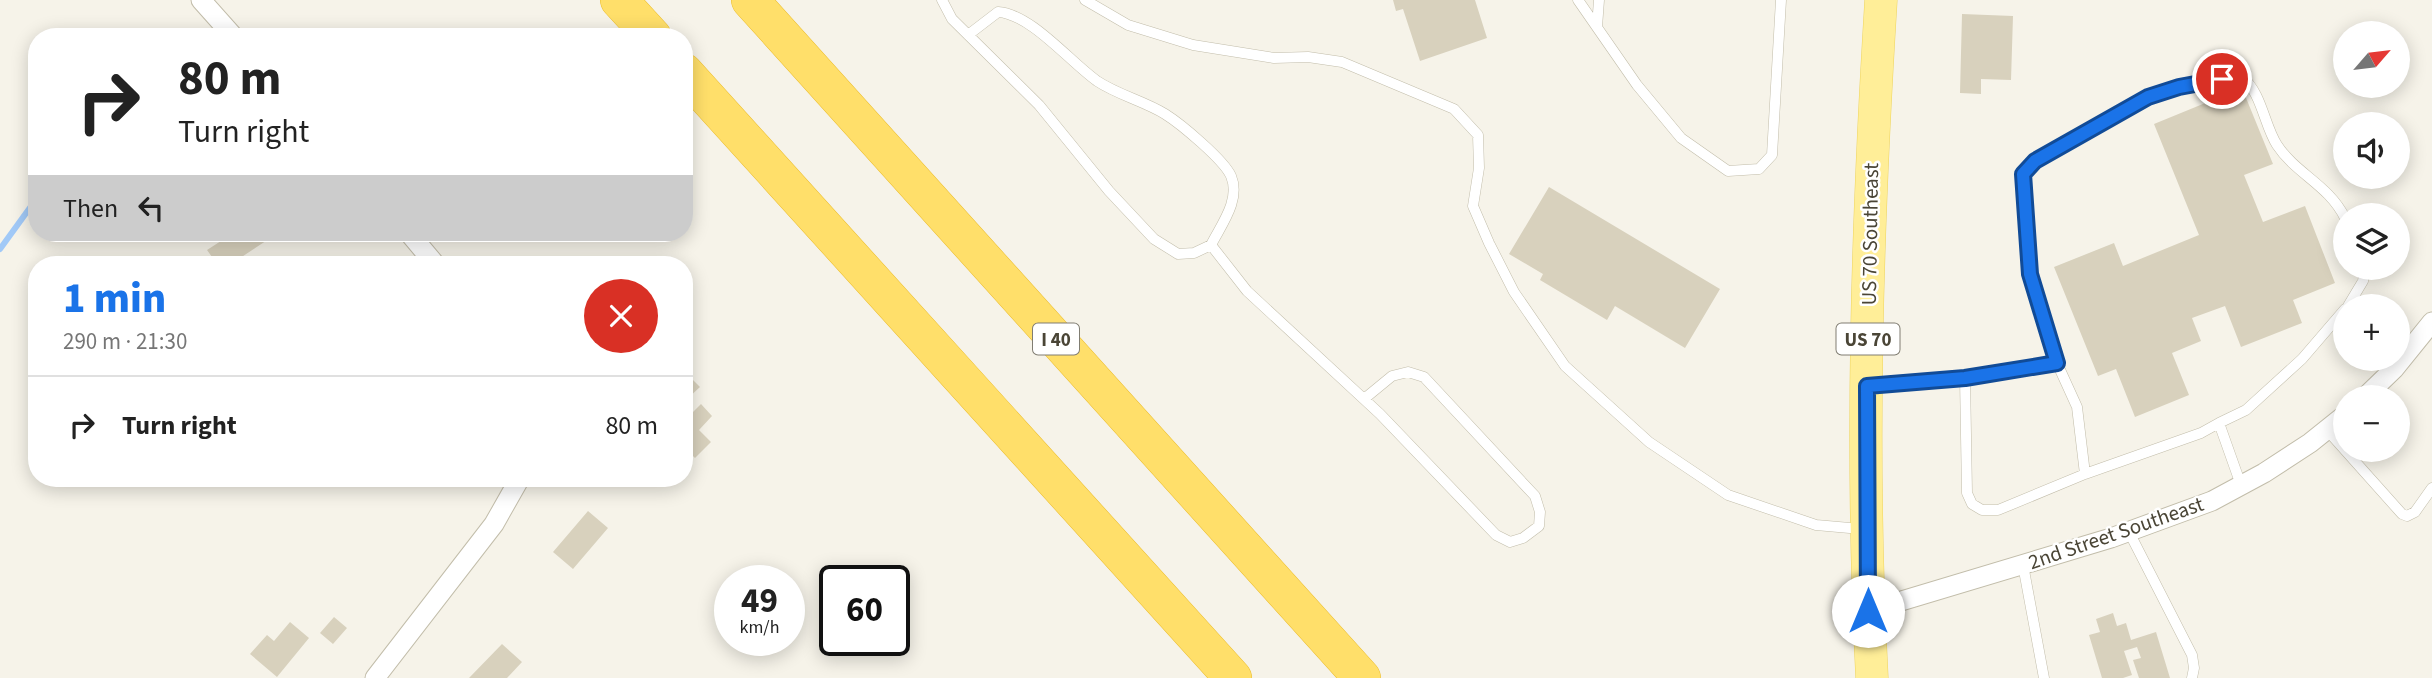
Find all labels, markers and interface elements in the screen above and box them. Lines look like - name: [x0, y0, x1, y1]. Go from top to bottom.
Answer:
- north arrow: [2333, 21, 2410, 98]
- map controls: [2333, 21, 2410, 462]
- text: 80 m: [178, 44, 282, 114]
- pin: [2192, 49, 2252, 109]
- icon: right: [63, 56, 154, 147]
- icon: arrive: [2203, 60, 2241, 98]
- text: Turn right: [178, 109, 309, 155]
- button: sound: [2333, 112, 2410, 189]
- street label: US 70 Southeast: [1854, 162, 1886, 306]
- icon: left: [132, 189, 170, 227]
- text: Then: [63, 190, 118, 227]
- button: layers: [2333, 203, 2410, 280]
- text: 1 min: [63, 269, 166, 329]
- button: close: [584, 279, 658, 353]
- button: +: [2333, 294, 2410, 371]
- road number: I 40: [1033, 324, 1079, 354]
- road number: US 70: [1836, 324, 1899, 354]
- text: 290 m · 21:30: [63, 325, 187, 358]
- button: −: [2333, 385, 2410, 462]
- icon: right: [63, 406, 101, 444]
- text: Turn right: [122, 407, 237, 444]
- text: 80 m: [605, 407, 658, 444]
- street label: 2nd Street Southeast: [2024, 489, 2208, 577]
- speed limit sign: 60: [819, 565, 910, 656]
- position arrow: [1831, 574, 1905, 648]
- text: 49: [741, 576, 778, 626]
- text: km/h: [740, 615, 779, 640]

